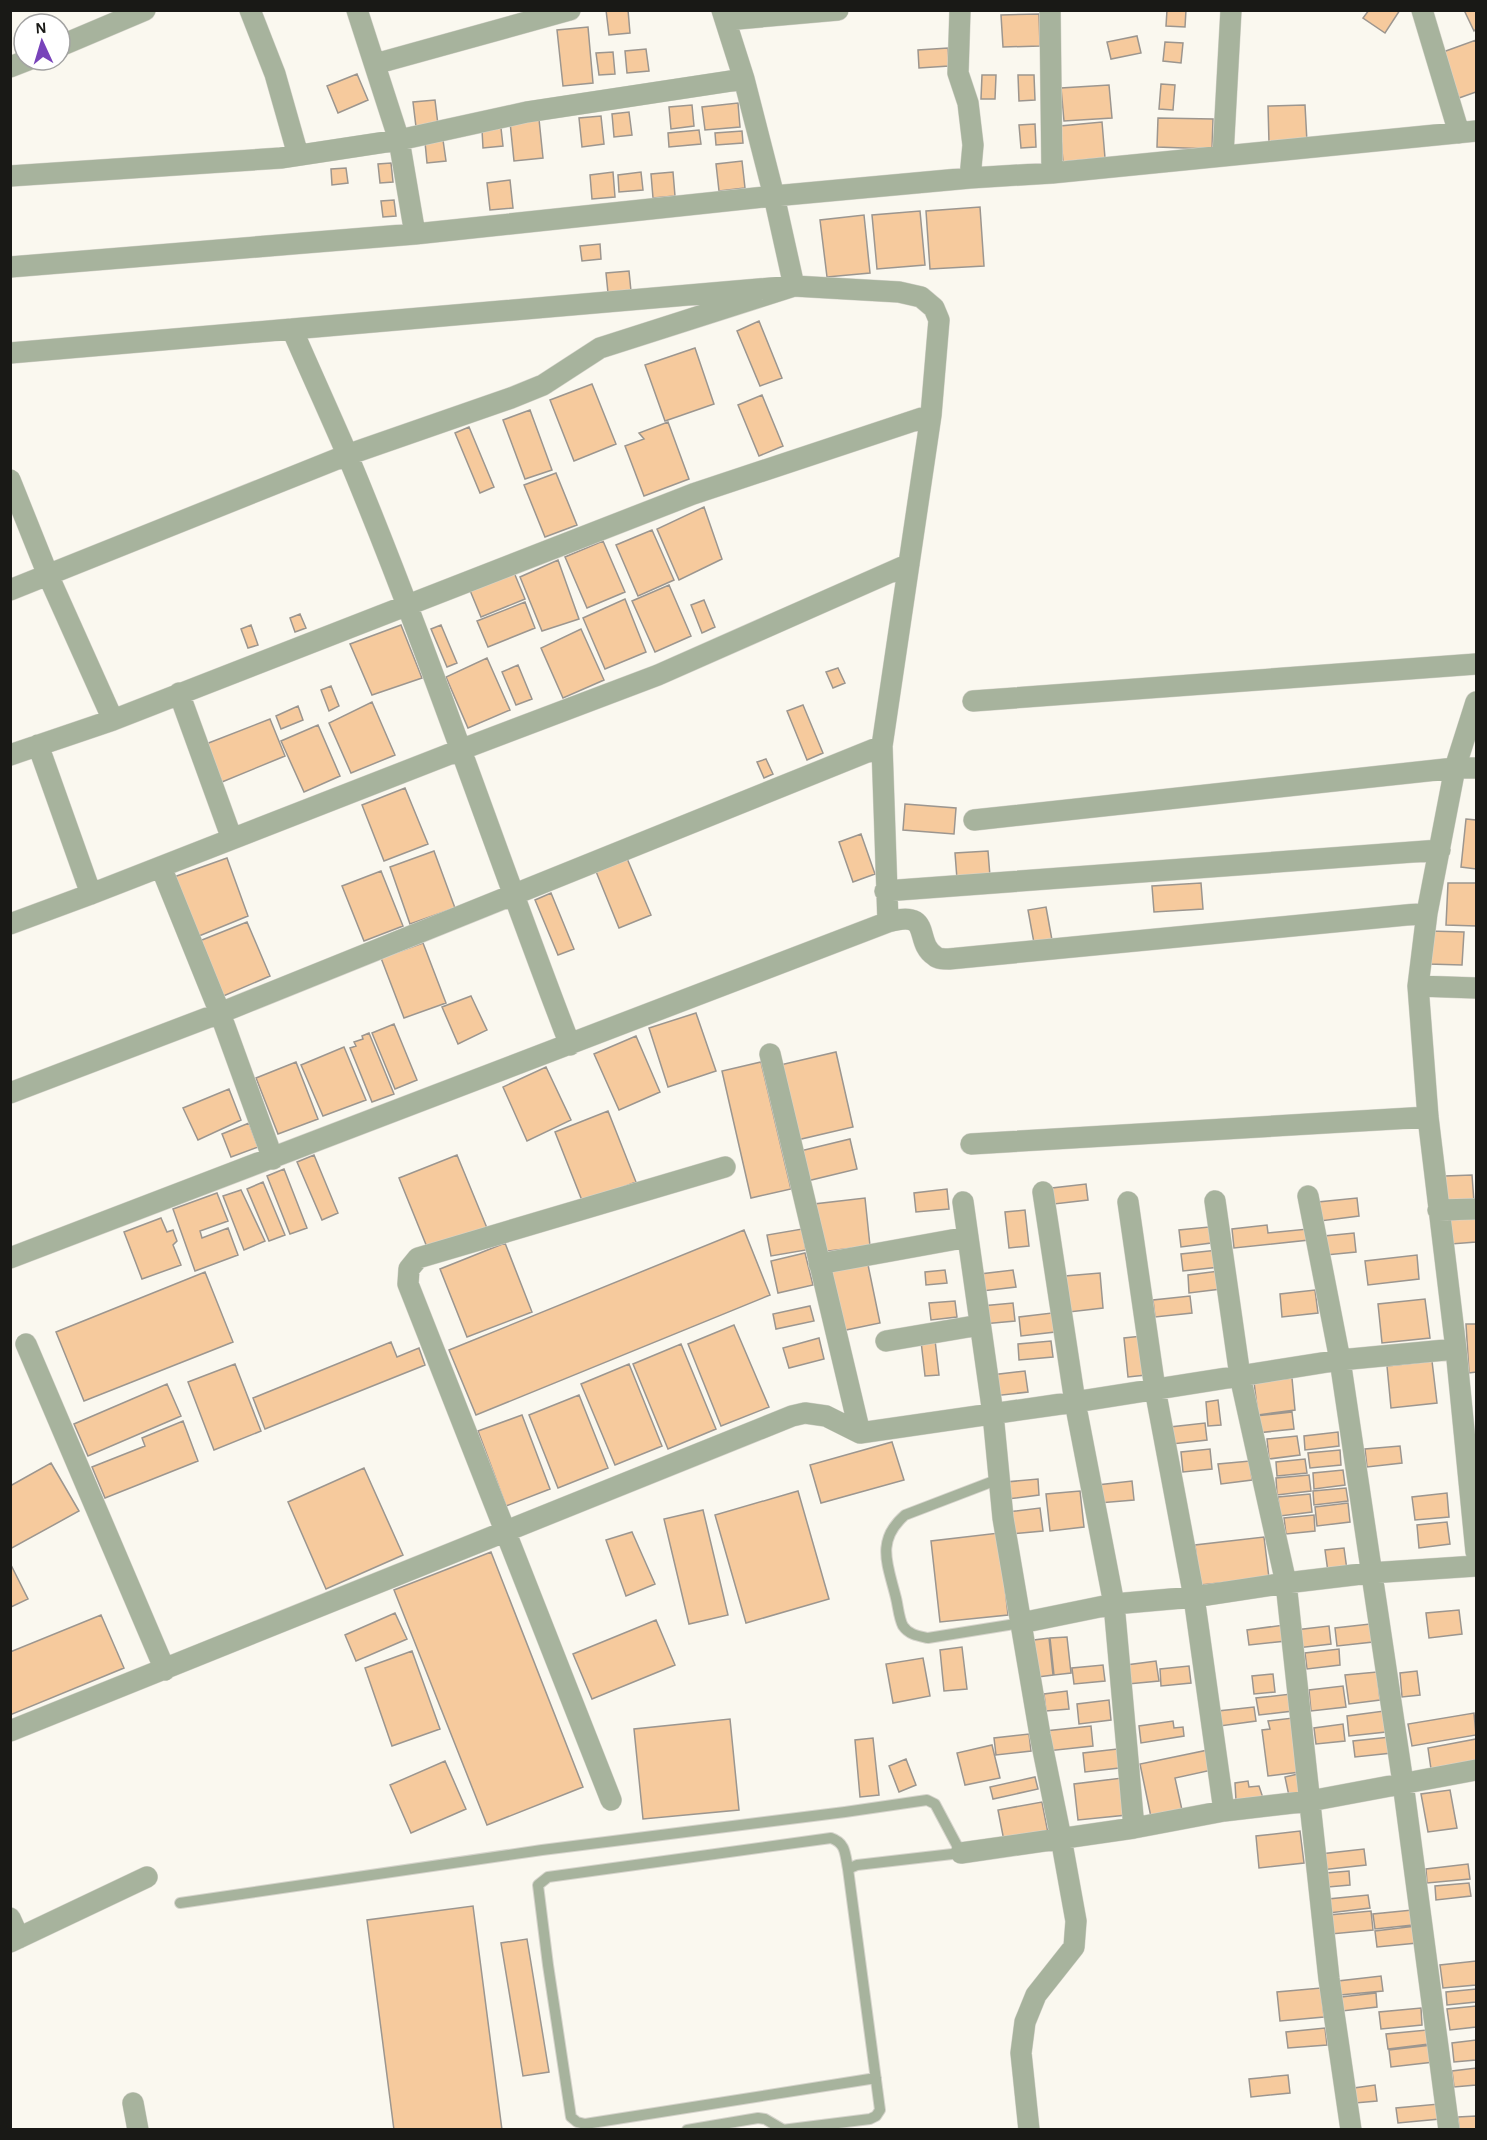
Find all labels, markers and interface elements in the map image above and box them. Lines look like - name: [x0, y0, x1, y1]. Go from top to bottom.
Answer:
- north arrow: [12, 12, 72, 72]
- text: N: [35, 20, 47, 36]

